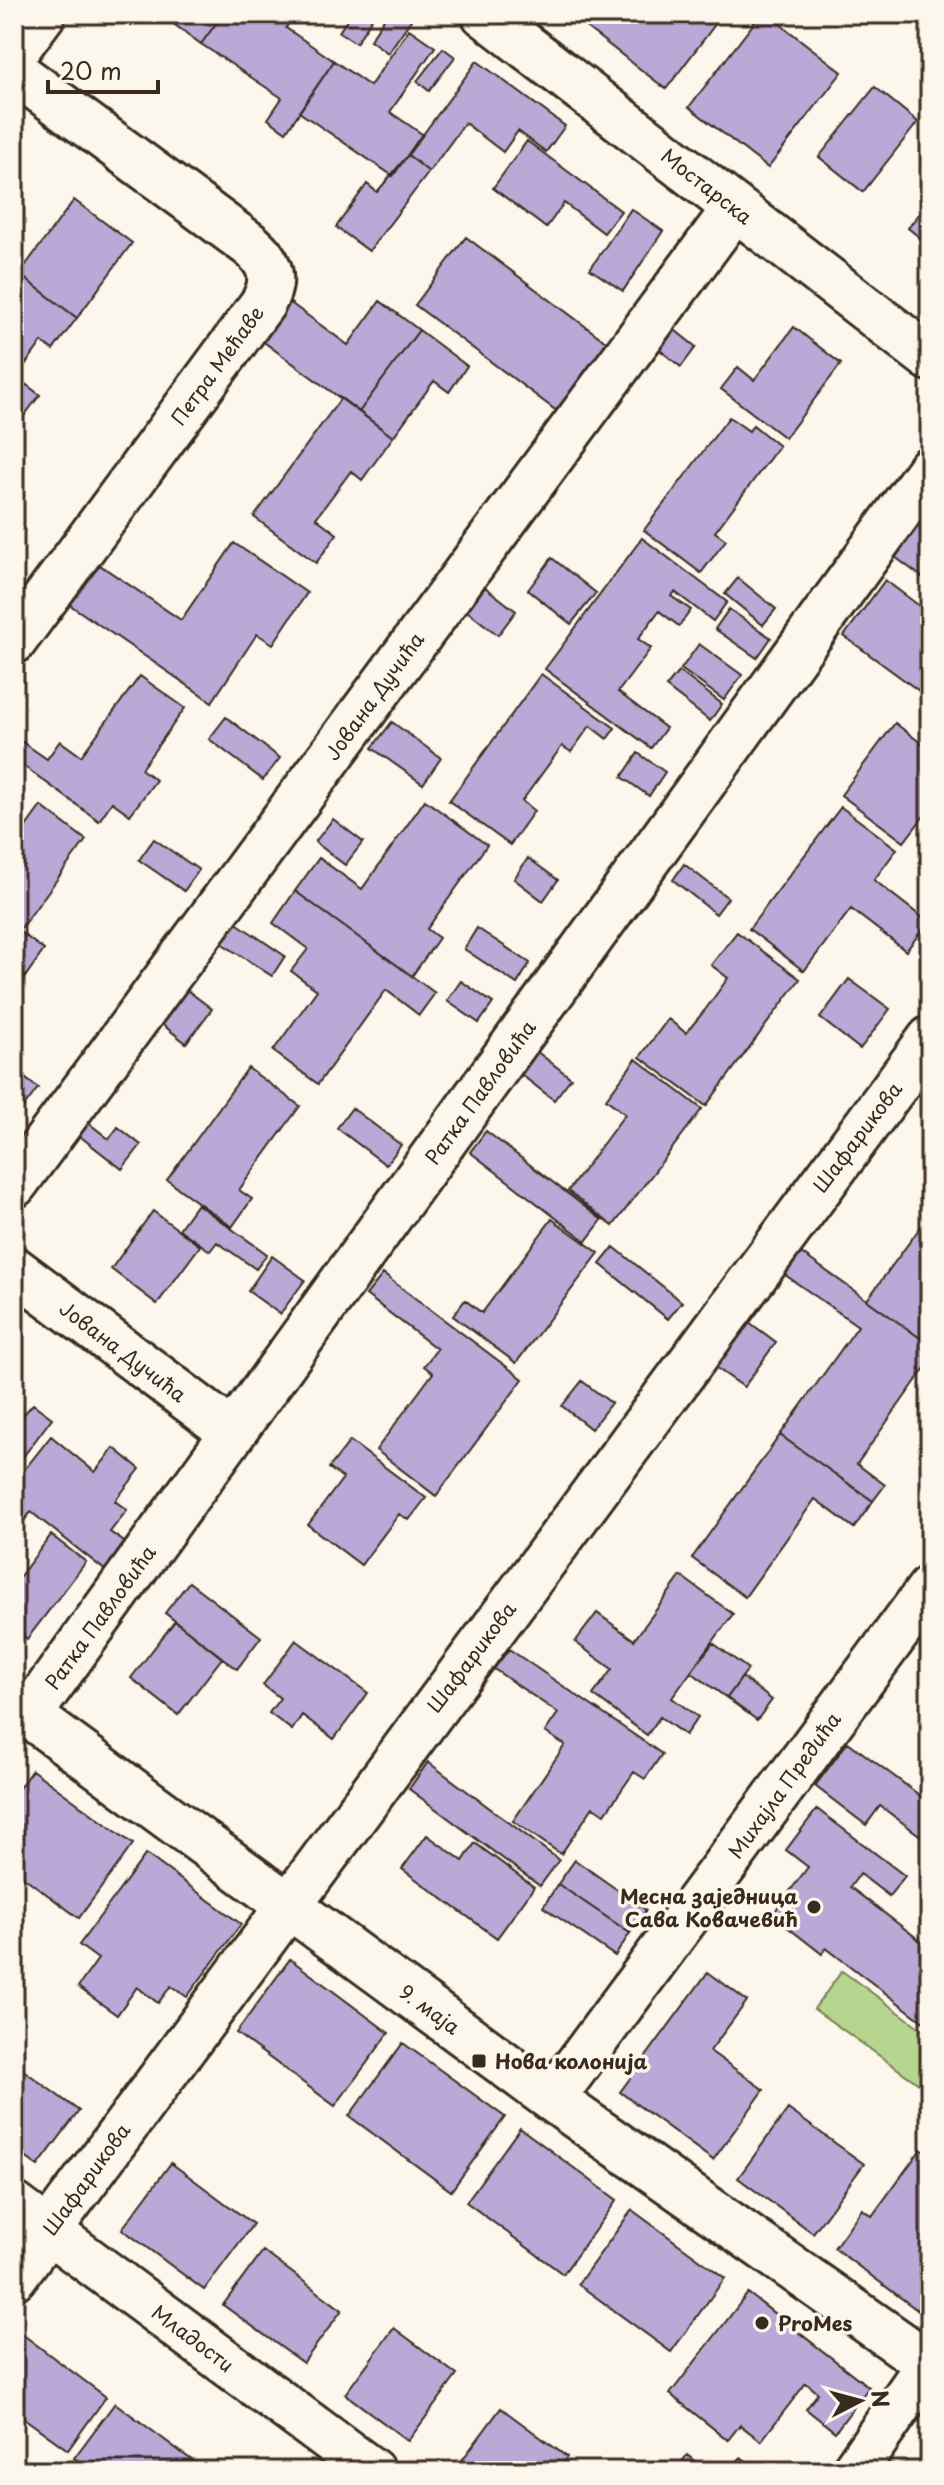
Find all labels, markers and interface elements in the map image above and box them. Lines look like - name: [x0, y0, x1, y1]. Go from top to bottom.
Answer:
- scale bar: [48, 44, 158, 94]
- text: 20 m: [60, 52, 122, 88]
- street label: Мостарска: [655, 141, 760, 232]
- street label: Петра Мећаве: [163, 299, 271, 431]
- street label: Јована Дучића: [317, 625, 431, 766]
- street label: Ратка Павловића: [417, 1013, 543, 1170]
- street label: Шафарикова: [805, 1075, 909, 1199]
- street label: Јована Дучића: [53, 1293, 193, 1409]
- street label: Ратка Павловића: [37, 1538, 163, 1695]
- street label: Шафарикова: [419, 1595, 523, 1719]
- street label: Михајла Предића: [721, 1705, 848, 1865]
- place label: Месна заједница Сава Ковачевић: [620, 1881, 798, 1934]
- marker: Месна заједница Сава Ковачевић: [805, 1898, 823, 1916]
- street label: 9. маја: [393, 1977, 467, 2042]
- place label: Нова колонија: [495, 2046, 648, 2076]
- marker: Нова колонија: [470, 2052, 488, 2070]
- street label: Шафарикова: [35, 2116, 137, 2241]
- street label: Младости: [146, 2297, 240, 2379]
- place label: ProMes: [778, 2308, 853, 2338]
- marker: ProMes: [753, 2314, 771, 2332]
- north arrow: [820, 2361, 900, 2441]
- text: N: [864, 2388, 899, 2409]

